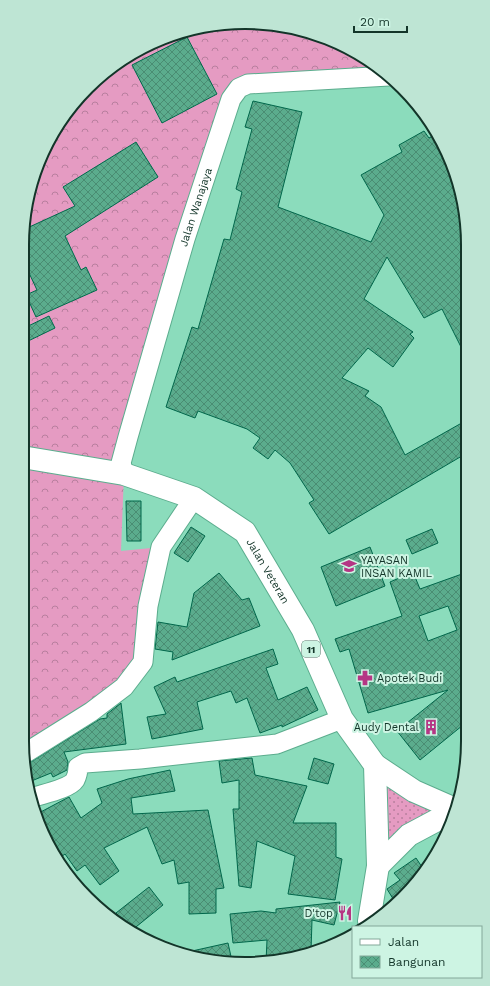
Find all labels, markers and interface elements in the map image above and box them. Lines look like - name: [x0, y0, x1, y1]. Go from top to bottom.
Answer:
- scale bar: [354, 8, 407, 34]
- text: 20 m: [360, 15, 390, 29]
- street label: Jalan Wanajaya: [177, 166, 215, 248]
- street label: Jalan Veteran: [244, 536, 292, 606]
- place label: YAYASAN INSAN KAMIL: [361, 554, 432, 580]
- school or university icon: YAYASAN INSAN KAMIL: [340, 557, 358, 575]
- road number: 11: [302, 641, 320, 657]
- pharmacy icon: Apotek Budi: [356, 669, 374, 687]
- place label: Apotek Budi: [377, 672, 442, 685]
- building icon: Audy Dental: [422, 718, 440, 736]
- place label: Audy Dental: [354, 721, 420, 734]
- restaurant icon: D'top: [336, 904, 354, 922]
- place label: D'top: [304, 907, 333, 920]
- legend: [352, 926, 482, 978]
- text: Jalan: [388, 935, 419, 949]
- text: Bangunan: [388, 955, 446, 969]

